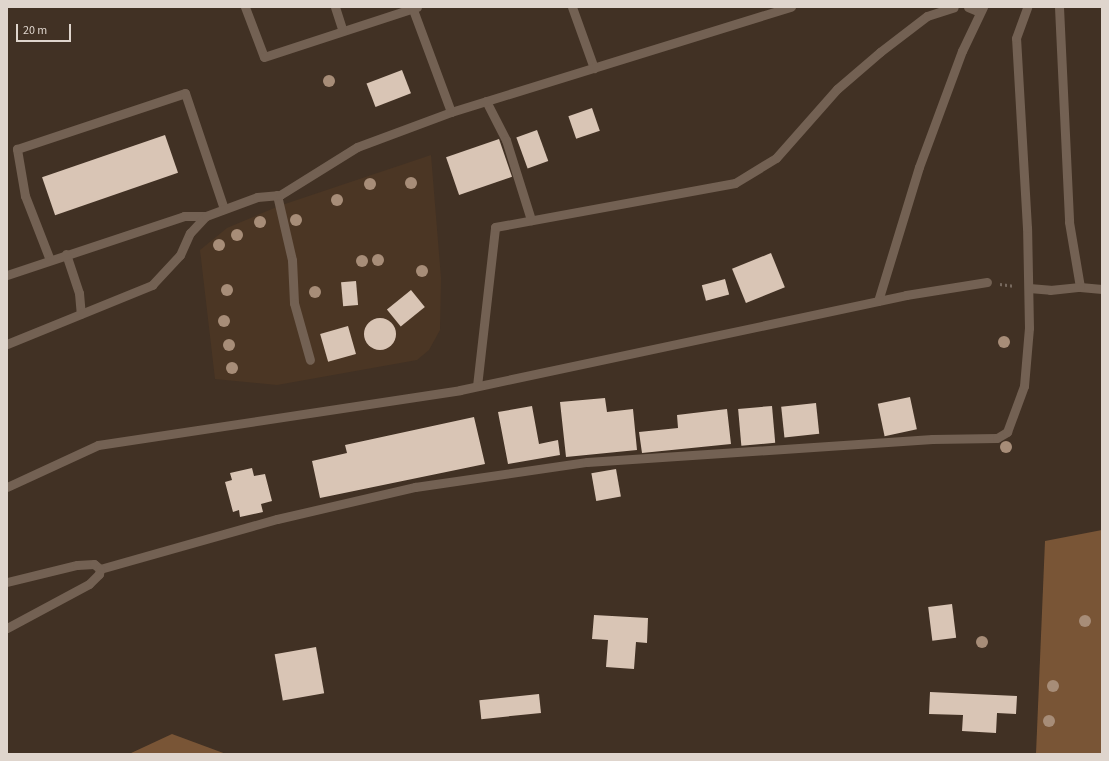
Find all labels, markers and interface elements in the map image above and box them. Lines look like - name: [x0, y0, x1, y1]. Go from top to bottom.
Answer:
- scale bar: [18, 16, 73, 42]
- text: 20 m: [23, 22, 47, 39]

